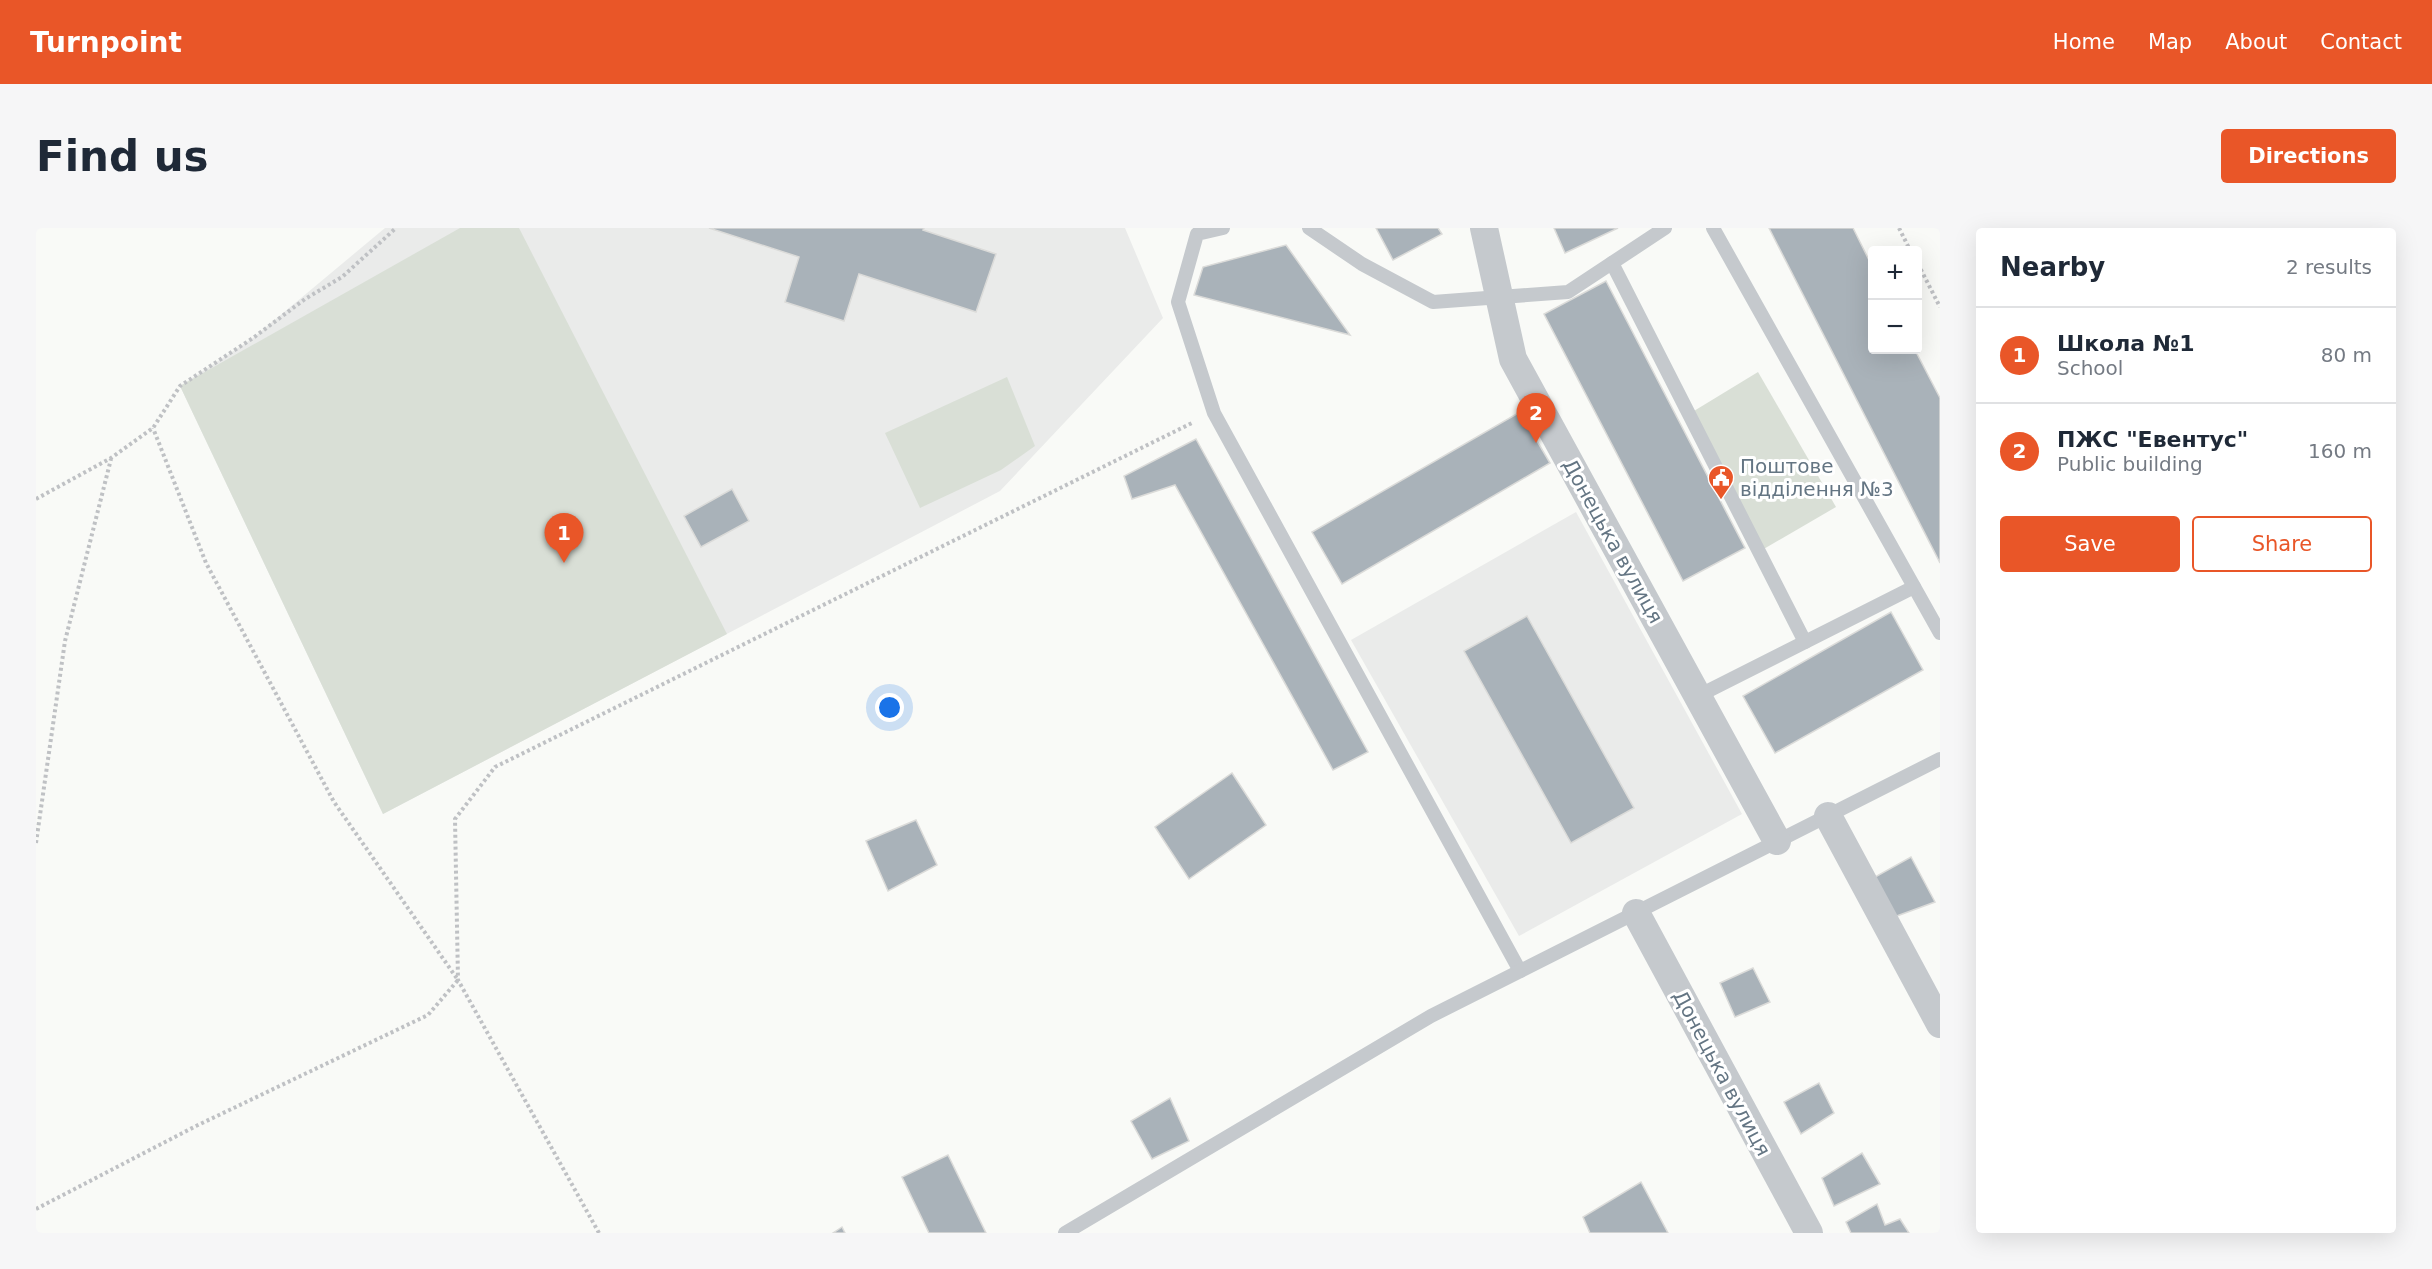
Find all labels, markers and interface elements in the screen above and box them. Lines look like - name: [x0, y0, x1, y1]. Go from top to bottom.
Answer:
- text: Turnpoint: [30, 26, 182, 59]
- text: Home: [2053, 30, 2115, 54]
- text: Map: [2148, 30, 2192, 54]
- text: About: [2225, 30, 2287, 54]
- text: Contact: [2320, 30, 2402, 54]
- button: Directions: [2221, 129, 2396, 183]
- text: Find us: [36, 132, 209, 181]
- map controls: [1868, 246, 1922, 354]
- button: +: [1868, 246, 1922, 300]
- text: Nearby: [2000, 252, 2105, 282]
- text: 2 results: [2286, 255, 2372, 279]
- button: −: [1868, 300, 1922, 354]
- text: Школа №1: [2057, 331, 2195, 356]
- text: 1: [2013, 343, 2026, 367]
- text: 80 m: [2321, 343, 2372, 367]
- text: School: [2057, 356, 2123, 380]
- pin: 2: [1516, 394, 1556, 443]
- text: ПЖС "Евентус": [2057, 427, 2248, 452]
- text: 2: [2013, 439, 2026, 463]
- text: 160 m: [2308, 439, 2372, 463]
- text: Public building: [2057, 452, 2203, 476]
- place label: Поштове відділення №3: [1740, 454, 1894, 501]
- street label: Донецька вулиця: [1558, 455, 1668, 627]
- public building icon: Поштове відділення №3: [1706, 463, 1736, 501]
- pin: 1: [544, 514, 584, 563]
- button: Save: [2000, 516, 2180, 572]
- button: Share: [2192, 516, 2372, 572]
- your location: [875, 693, 904, 722]
- street label: Донецька вулиця: [1668, 986, 1776, 1160]

